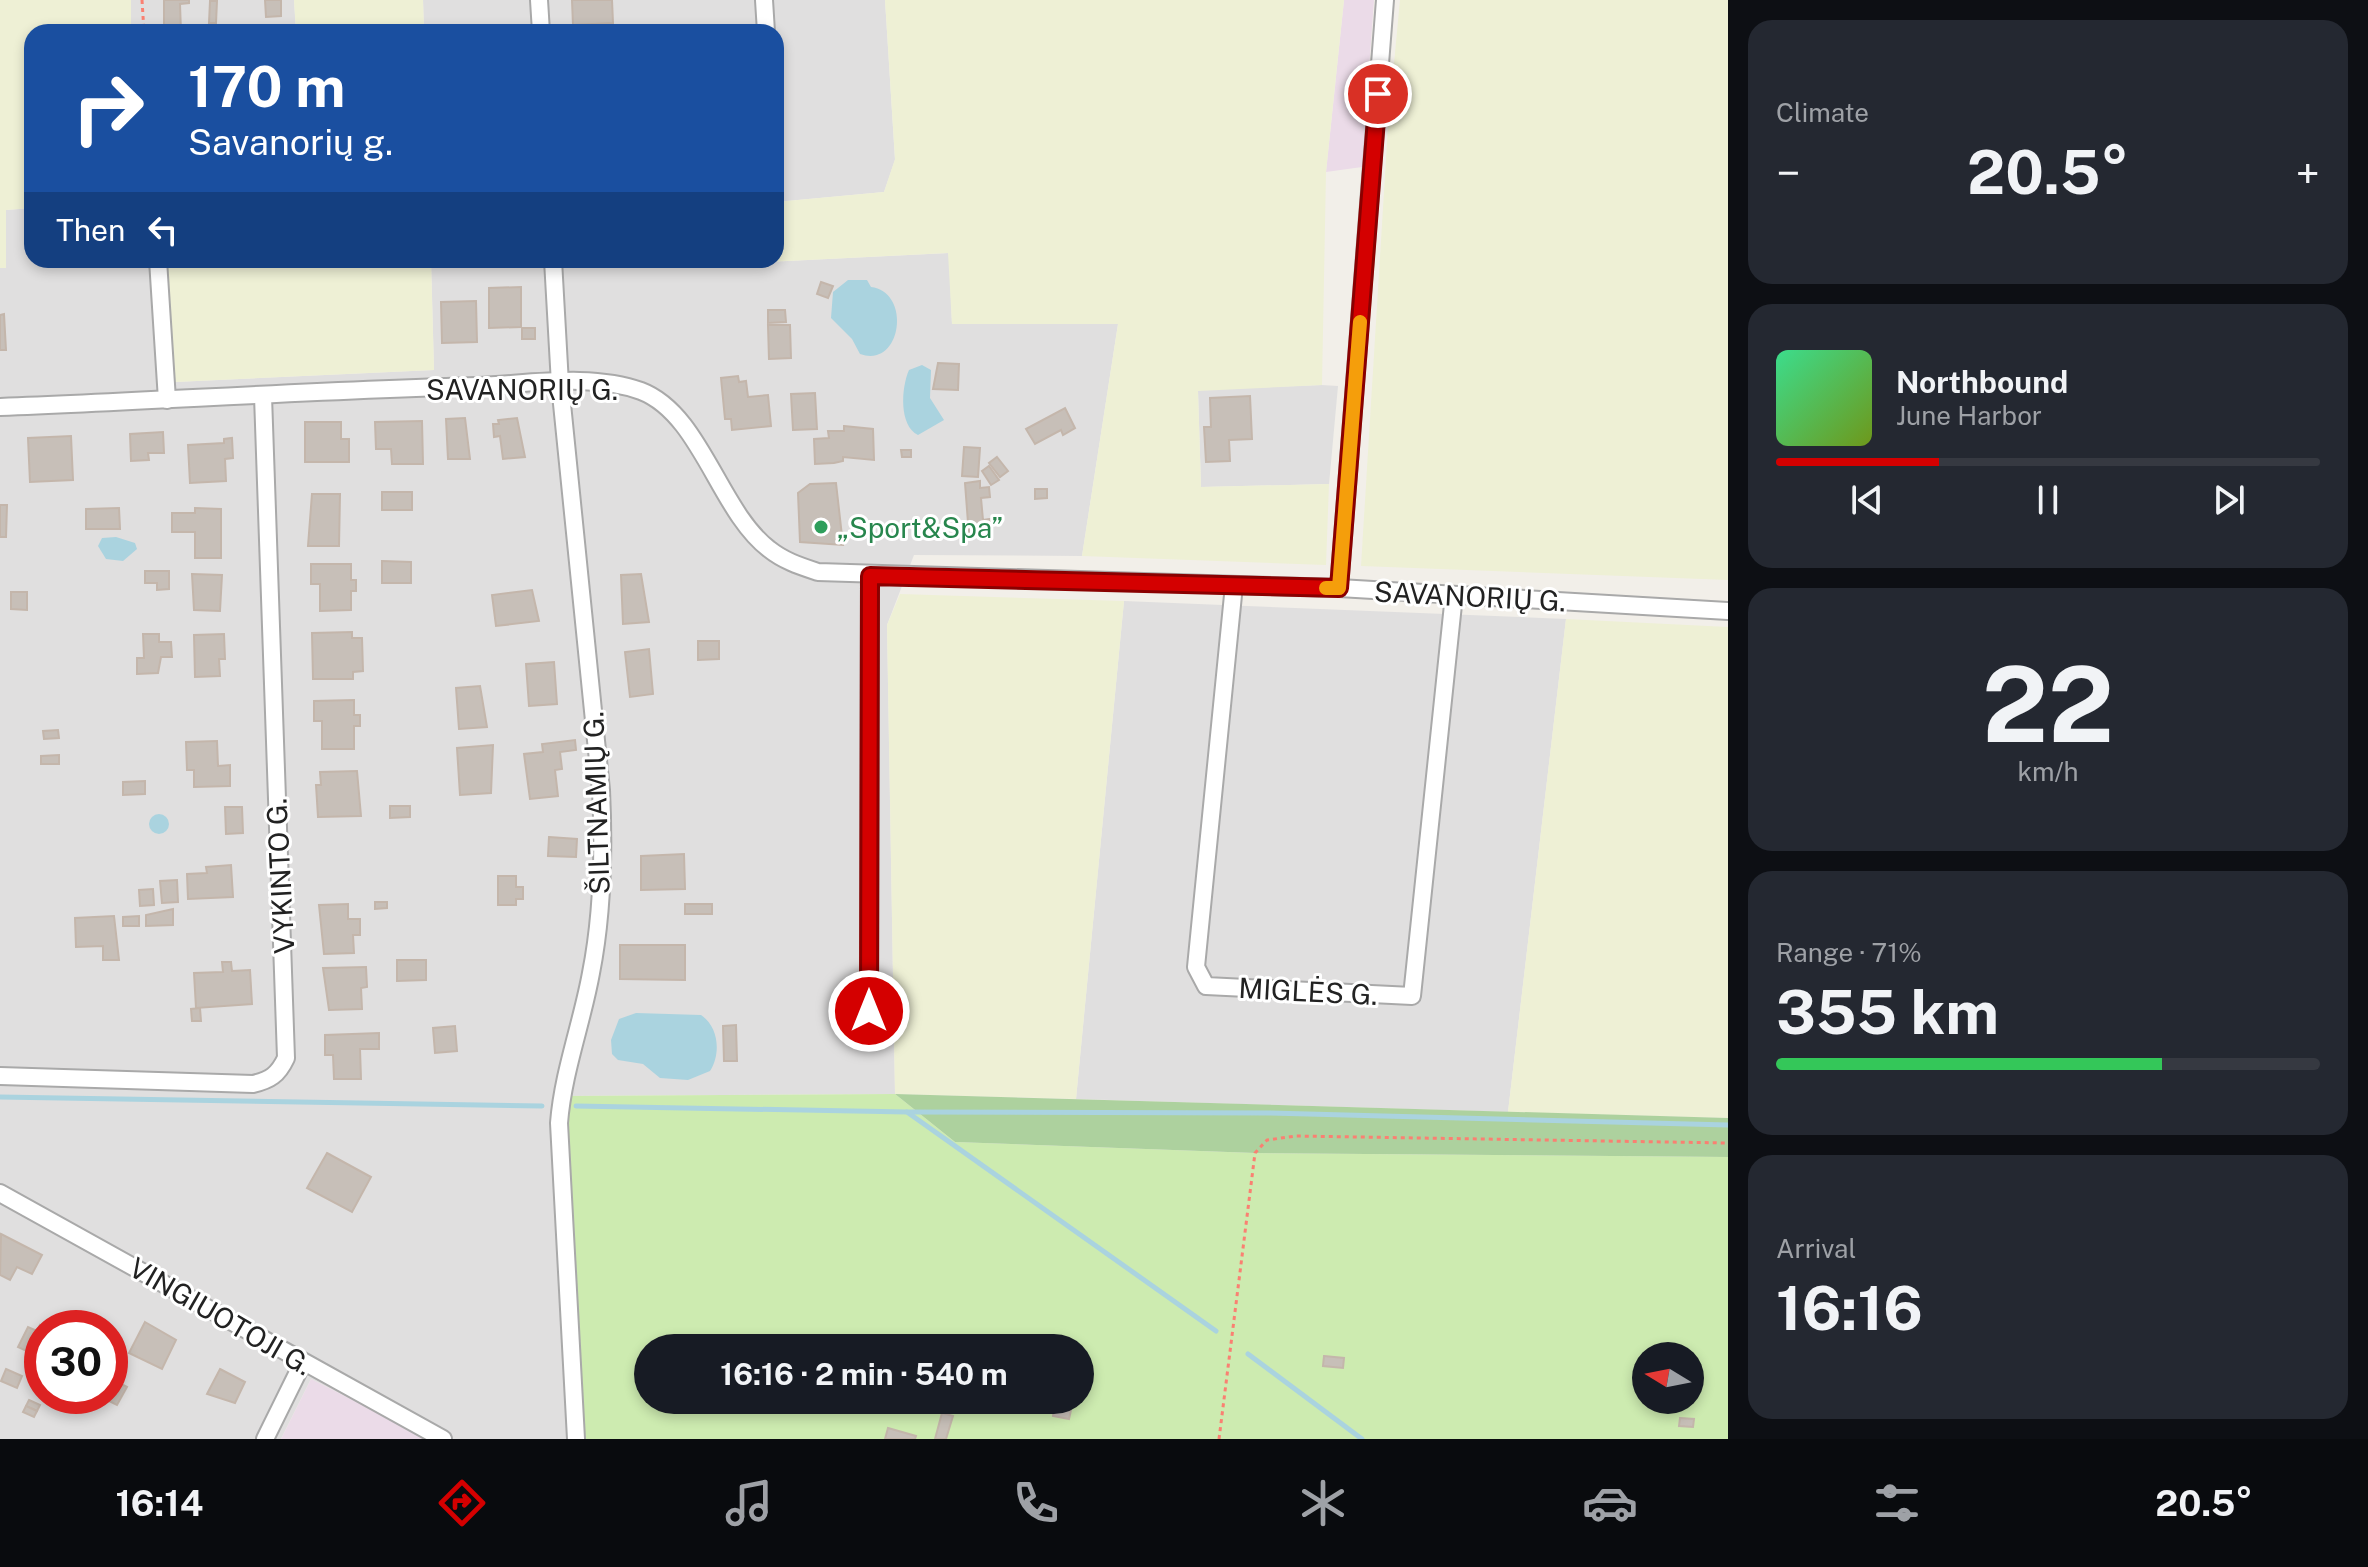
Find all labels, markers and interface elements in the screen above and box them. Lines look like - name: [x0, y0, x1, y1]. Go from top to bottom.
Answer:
- text: 170 m: [188, 54, 345, 120]
- icon: right: [56, 56, 160, 160]
- pin: [1344, 60, 1412, 128]
- icon: arrive: [1356, 72, 1400, 116]
- text: Climate: [1776, 97, 1869, 128]
- text: Savanorių g.: [188, 121, 393, 163]
- text: 20.5°: [1967, 137, 2129, 208]
- text: −: [1776, 147, 1800, 199]
- text: +: [2296, 147, 2320, 199]
- icon: left: [141, 208, 185, 252]
- text: Then: [56, 212, 125, 248]
- text: Northbound: [1896, 364, 2068, 400]
- street label: SAVANORIŲ G.: [426, 373, 618, 406]
- text: June Harbor: [1896, 400, 2042, 431]
- icon: previous: [1845, 478, 1889, 522]
- icon: pause: [2026, 478, 2070, 522]
- icon: next: [2207, 478, 2251, 522]
- place label: „Sport&Spa”: [837, 511, 1003, 544]
- marker: „Sport&Spa”: [812, 518, 830, 536]
- street label: SAVANORIŲ G.: [1373, 574, 1567, 618]
- text: 22: [1982, 643, 2114, 765]
- street label: ŠILTNAMIŲ G.: [576, 711, 616, 895]
- text: km/h: [2017, 756, 2079, 787]
- street label: VYKINTO G.: [259, 797, 301, 955]
- text: Range · 71%: [1776, 937, 1922, 968]
- position arrow: [827, 969, 911, 1053]
- street label: MIGLĖS G.: [1238, 971, 1378, 1011]
- text: 355 km: [1776, 977, 1999, 1048]
- text: Arrival: [1776, 1233, 1856, 1264]
- street label: VINGIUOTOJI G.: [124, 1250, 318, 1382]
- text: 16:16: [1776, 1273, 1923, 1344]
- speed limit sign: 30: [24, 1310, 128, 1414]
- north arrow: [1632, 1342, 1704, 1414]
- map controls: [1632, 1342, 1704, 1414]
- text: 16:16 · 2 min · 540 m: [720, 1356, 1008, 1392]
- icon: directions: [434, 1475, 490, 1531]
- icon: music: [721, 1475, 777, 1531]
- icon: phone: [1008, 1475, 1064, 1531]
- icon: climate: [1295, 1475, 1351, 1531]
- icon: car: [1582, 1475, 1638, 1531]
- icon: filters: [1869, 1475, 1925, 1531]
- text: 16:14: [115, 1482, 203, 1524]
- text: 20.5°: [2155, 1482, 2253, 1524]

